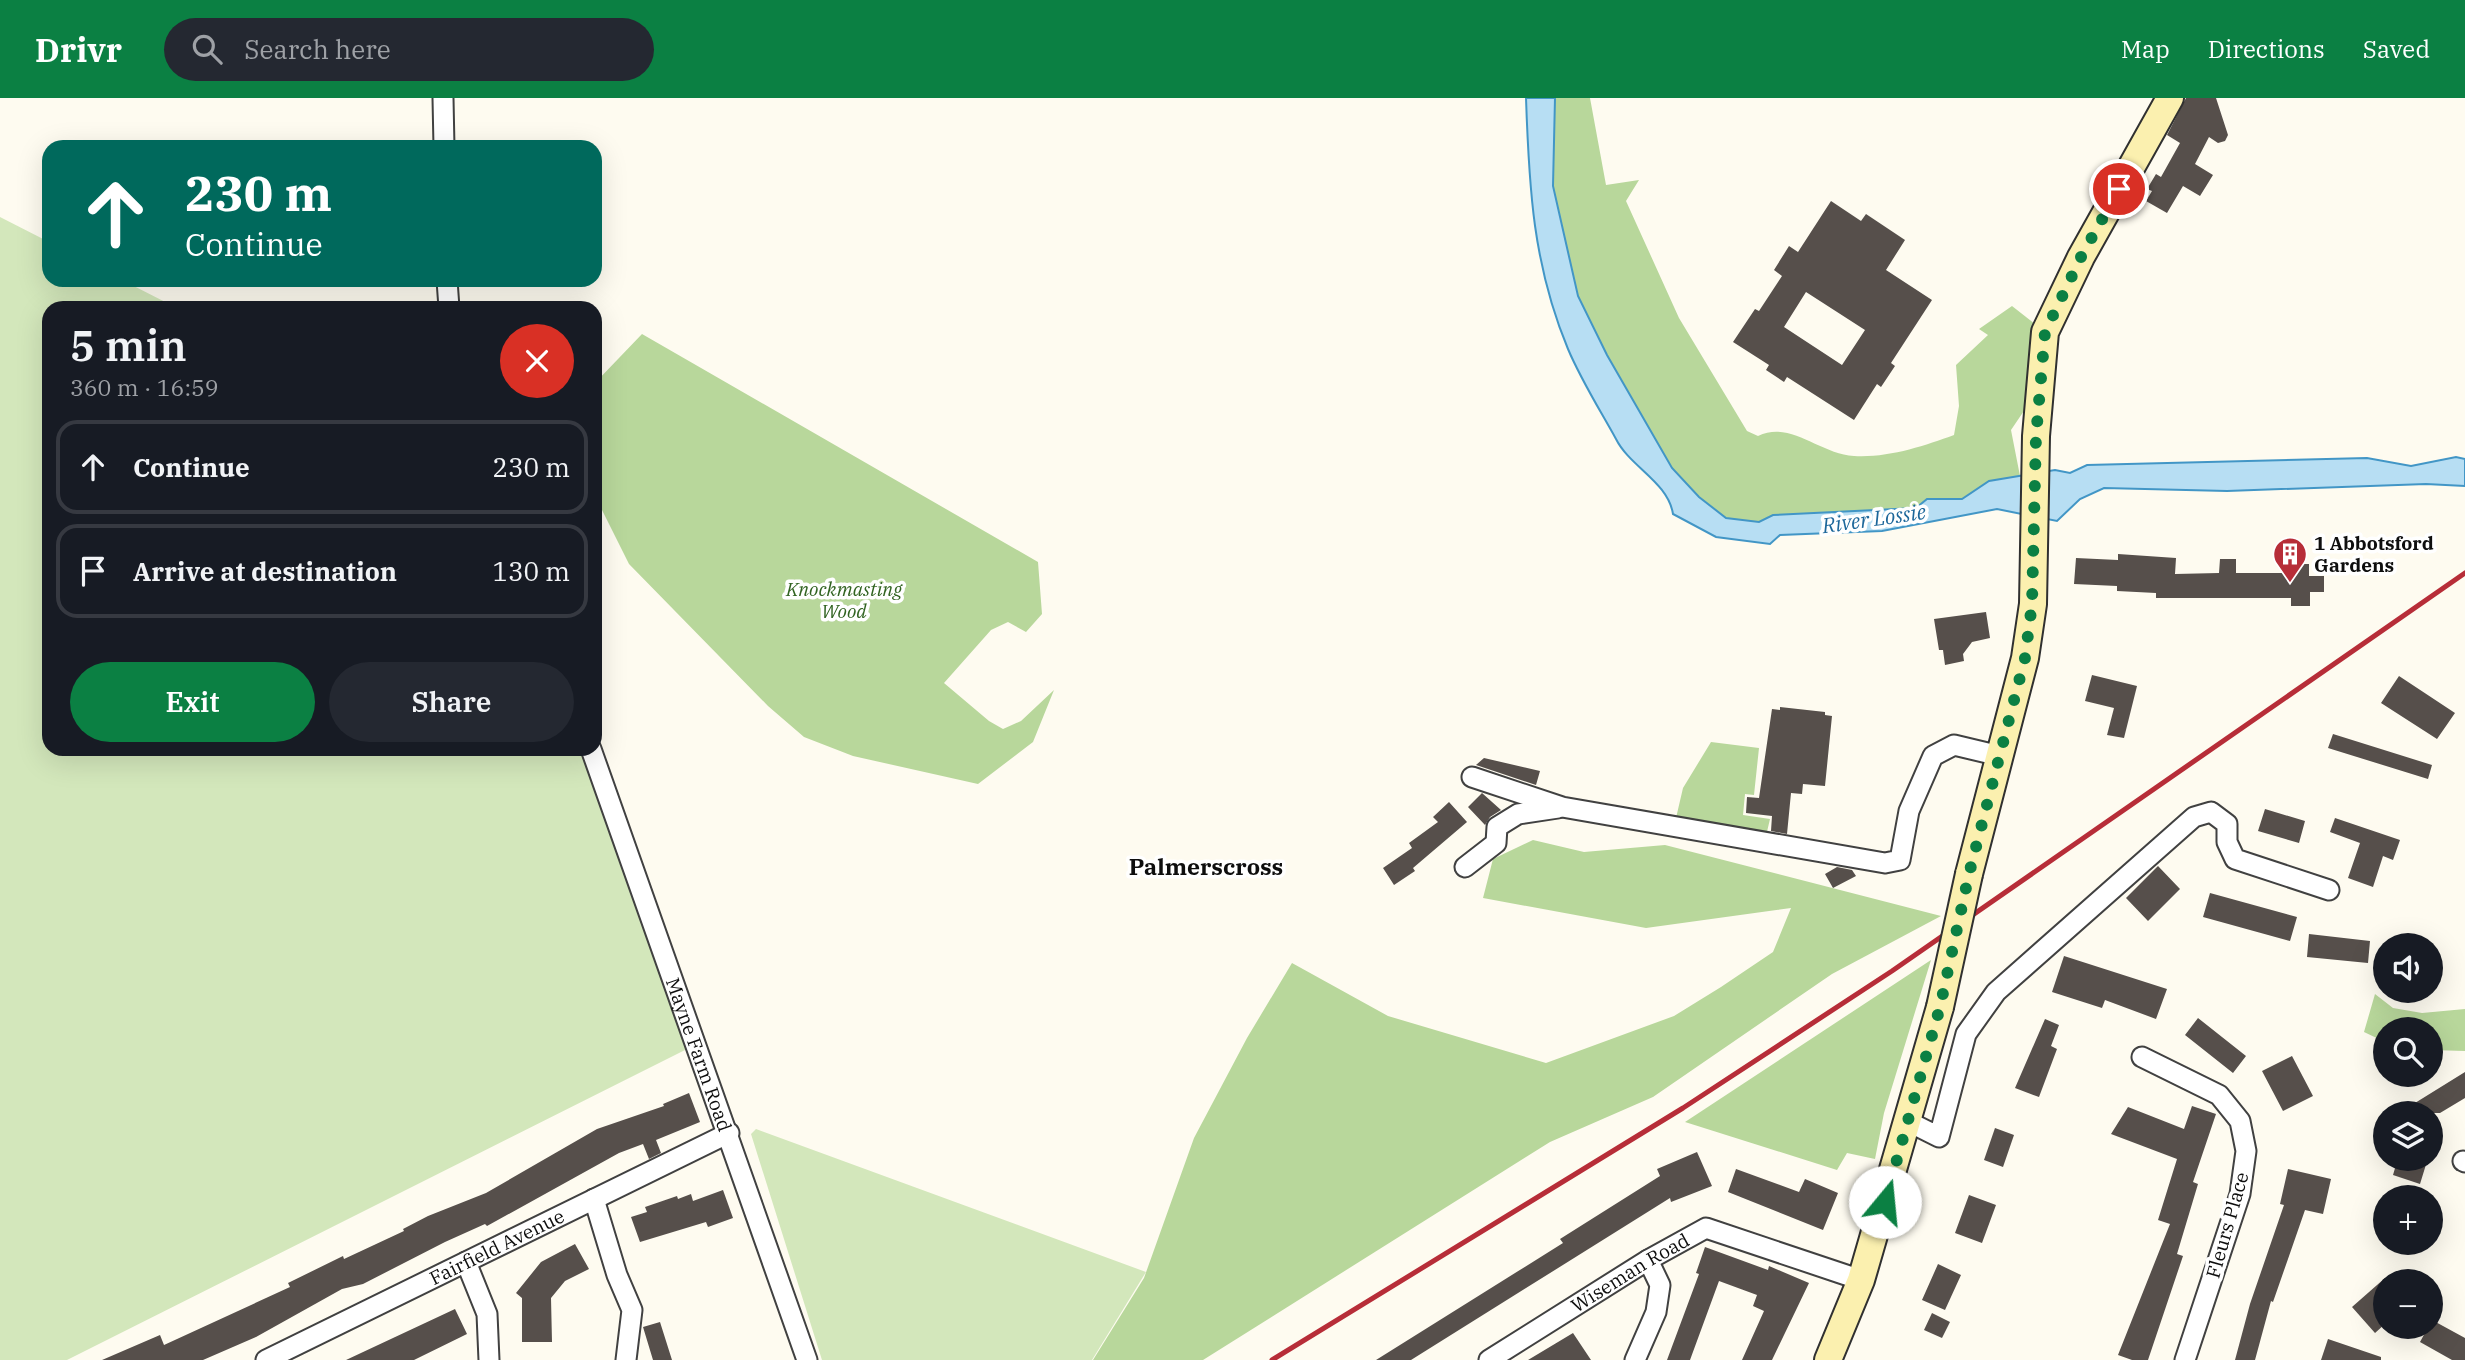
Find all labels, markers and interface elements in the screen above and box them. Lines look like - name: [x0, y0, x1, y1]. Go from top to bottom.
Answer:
- search box: [164, 18, 654, 81]
- text: Drivr: [35, 28, 122, 71]
- icon: search: [188, 30, 226, 68]
- text: Search here: [244, 32, 391, 66]
- text: Map: [2121, 33, 2170, 65]
- text: Directions: [2208, 33, 2325, 65]
- text: Saved: [2363, 33, 2430, 65]
- pin: [2089, 159, 2149, 219]
- text: 230 m: [185, 161, 332, 224]
- icon: ahead: [70, 168, 161, 259]
- icon: arrive: [2100, 170, 2138, 208]
- text: Continue: [185, 223, 323, 265]
- text: 5 min: [70, 318, 187, 373]
- button: close: [500, 324, 574, 398]
- text: 360 m · 16:59: [70, 372, 219, 402]
- icon: ahead: [74, 448, 112, 486]
- text: Continue: [133, 450, 250, 484]
- text: 230 m: [492, 450, 570, 484]
- water label: River Lossie: [1819, 497, 1928, 539]
- place label: 1 Abbotsford Gardens: [2314, 531, 2434, 577]
- building icon: 1 Abbotsford Gardens: [2271, 535, 2309, 584]
- icon: arrive: [74, 552, 112, 590]
- text: Arrive at destination: [133, 554, 397, 588]
- text: 130 m: [492, 554, 570, 588]
- park label: Knockmasting Wood: [785, 577, 903, 623]
- button: Exit: [70, 662, 315, 742]
- button: Share: [329, 662, 574, 742]
- district label: Palmerscross: [1129, 851, 1283, 881]
- map controls: [2373, 933, 2443, 1339]
- button: sound: [2373, 933, 2443, 1003]
- street label: Mayne Farm Road: [661, 974, 737, 1135]
- button: search: [2373, 1017, 2443, 1087]
- button: layers: [2373, 1101, 2443, 1171]
- position arrow: [1848, 1165, 1922, 1239]
- street label: Fleurs Place: [2200, 1169, 2254, 1281]
- button: +: [2373, 1185, 2443, 1255]
- street label: Fairfield Avenue: [426, 1204, 568, 1290]
- street label: Wiseman Road: [1566, 1228, 1693, 1317]
- button: −: [2373, 1269, 2443, 1339]

